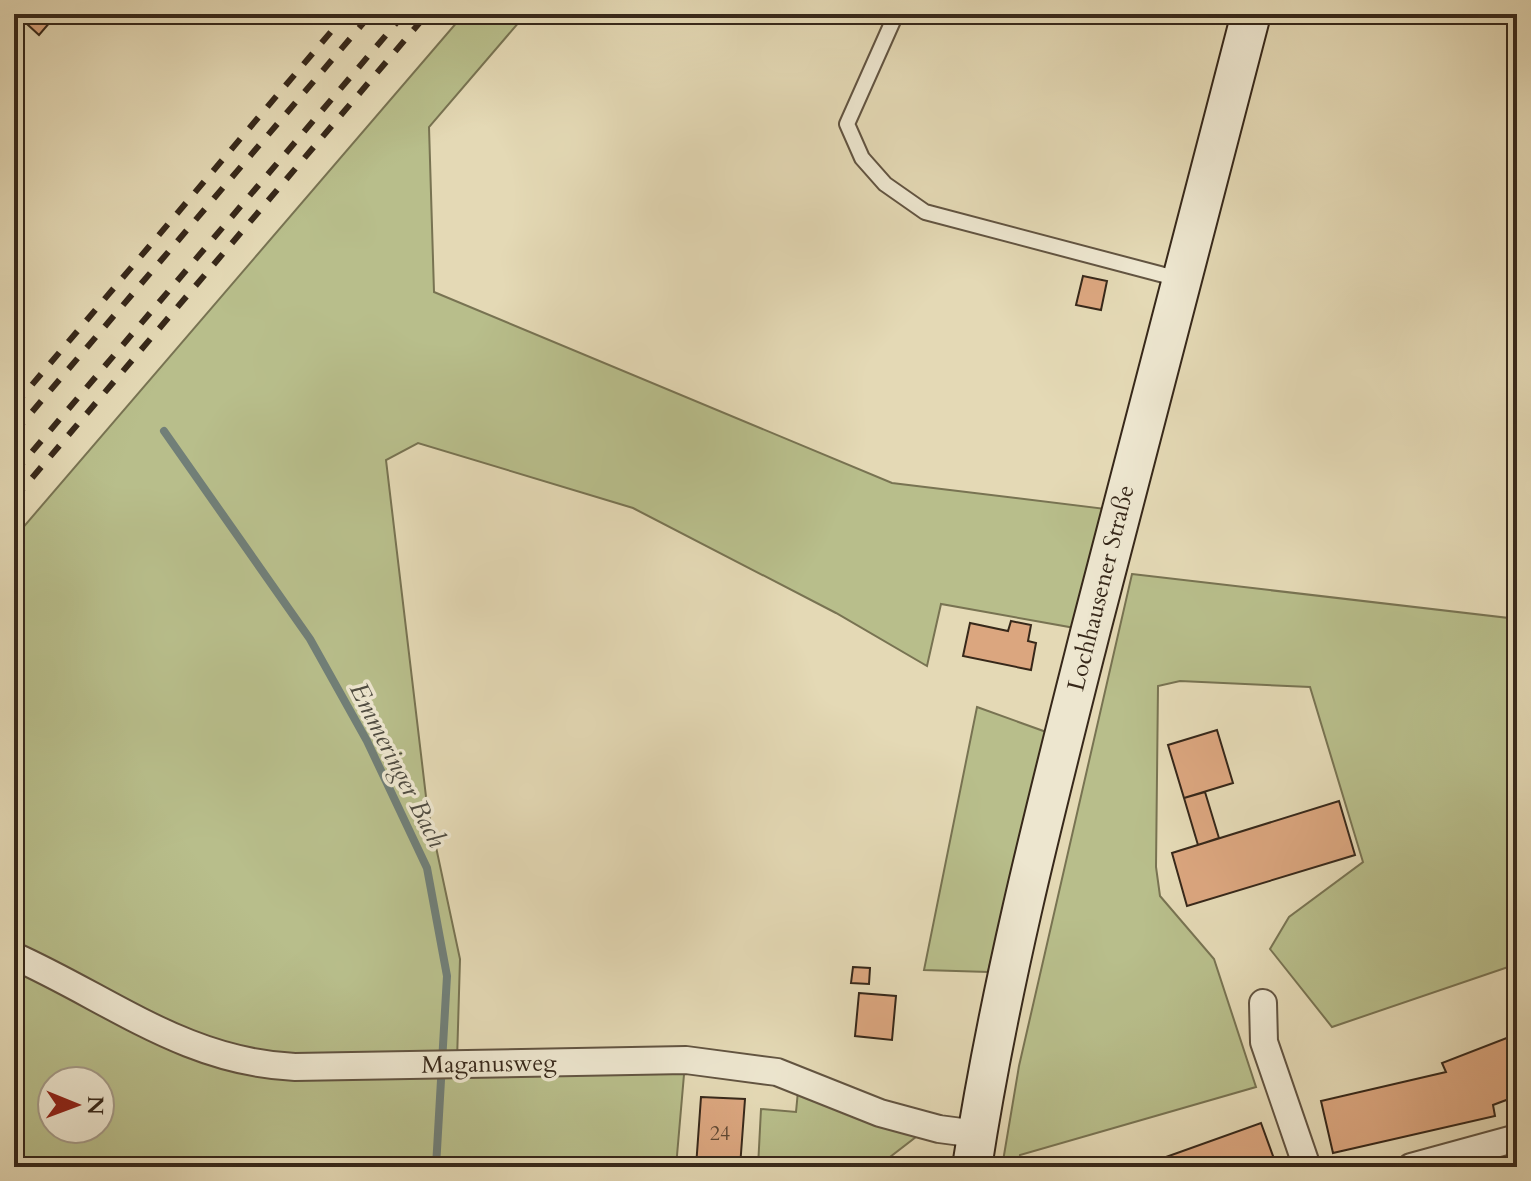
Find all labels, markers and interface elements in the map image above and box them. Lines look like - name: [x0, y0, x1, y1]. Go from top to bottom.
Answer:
- street label: Lochhausener Straße: [1059, 482, 1143, 694]
- water label: Emmeringer Bach: [341, 677, 455, 854]
- street label: Maganusweg: [421, 1046, 557, 1082]
- north arrow: [36, 1065, 116, 1145]
- text: N: [80, 1096, 110, 1115]
- house number: 24: [710, 1120, 730, 1147]

